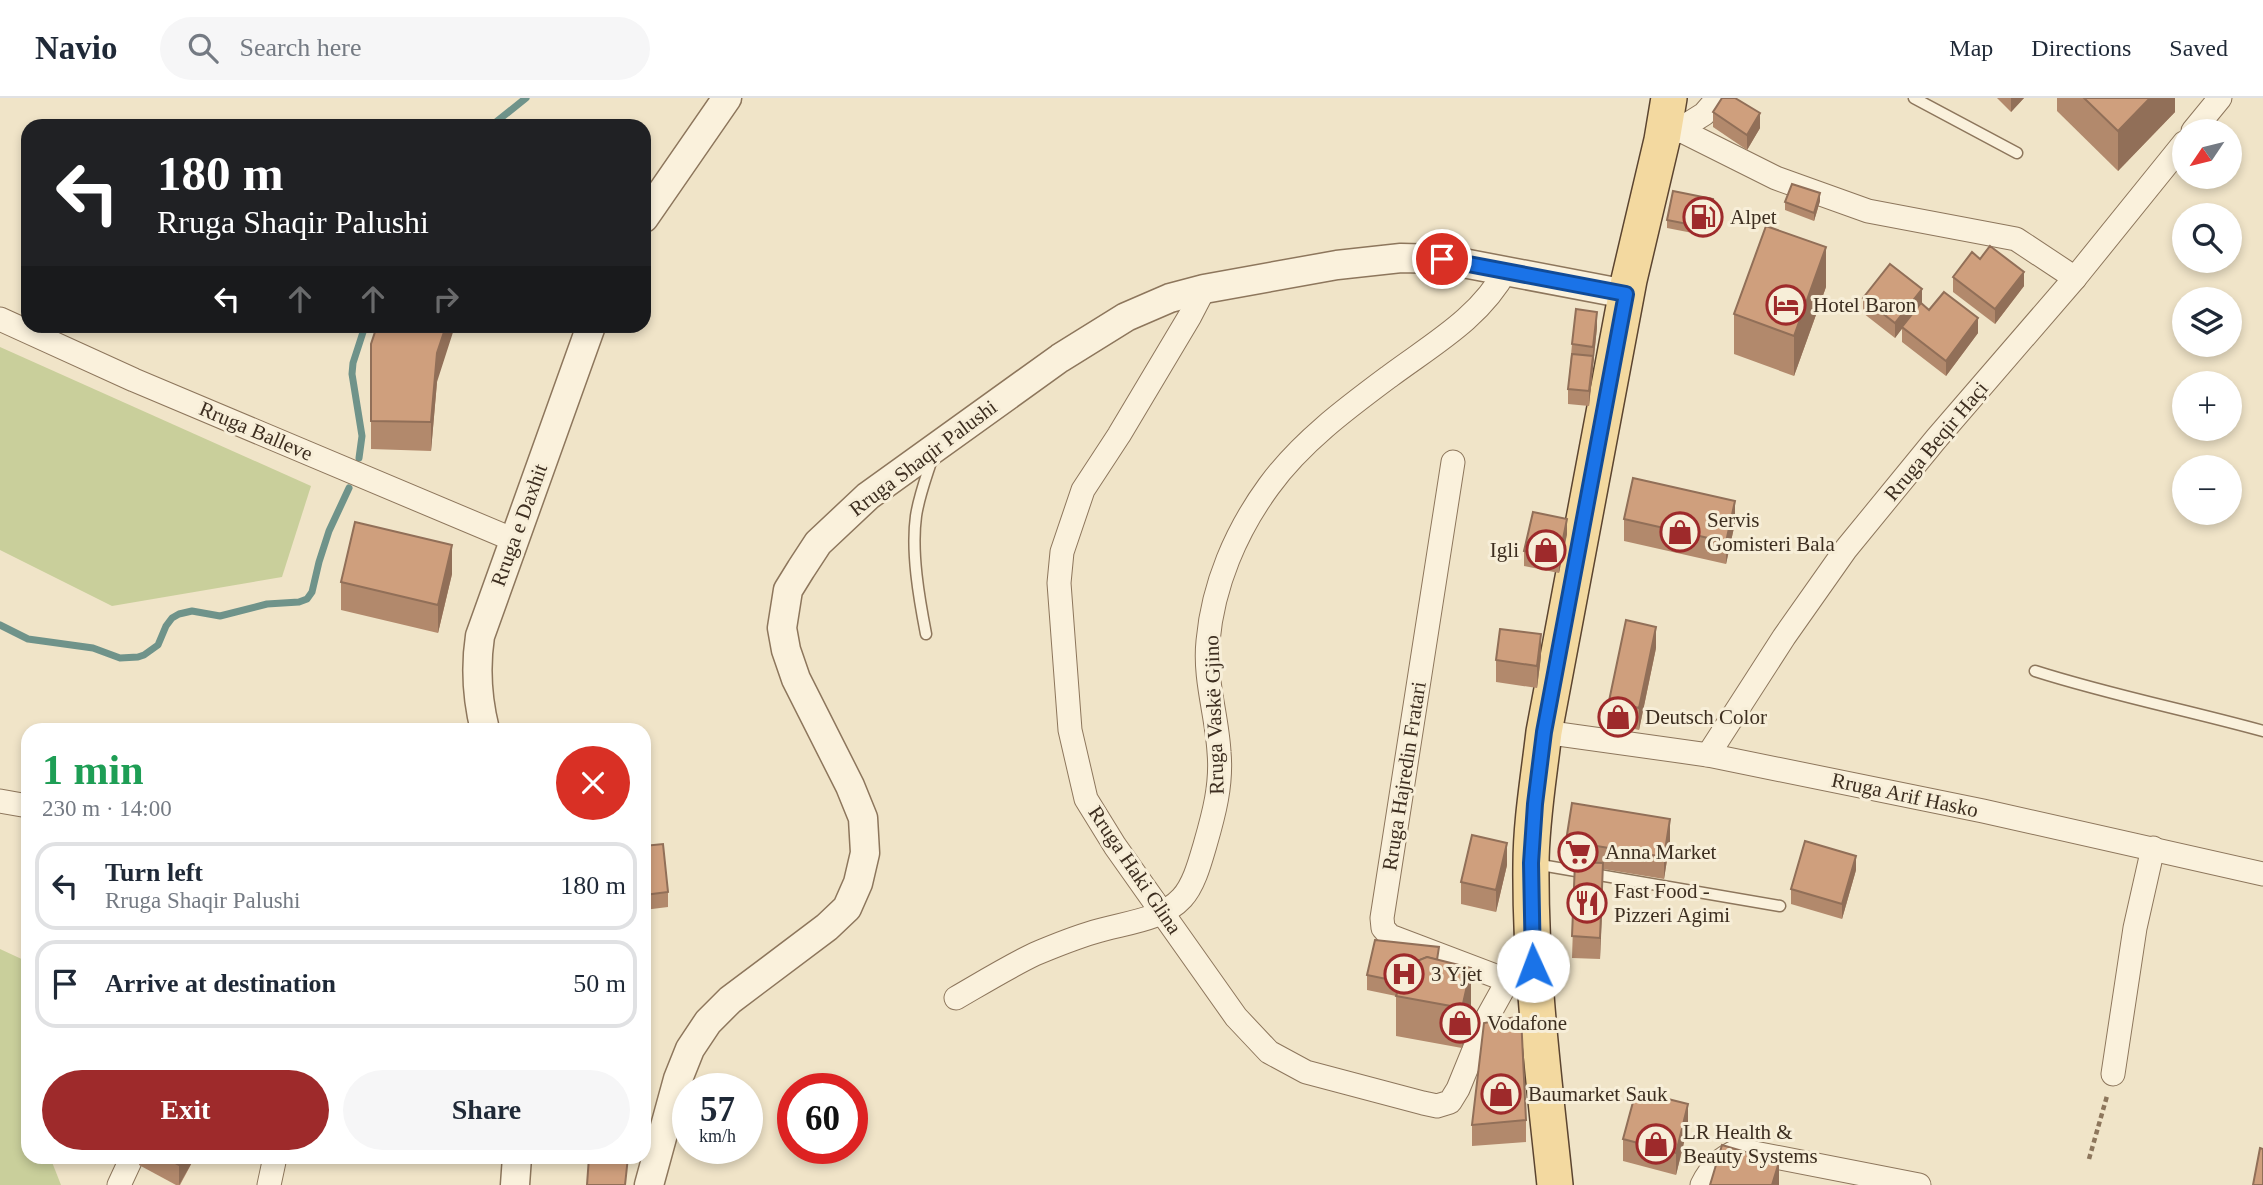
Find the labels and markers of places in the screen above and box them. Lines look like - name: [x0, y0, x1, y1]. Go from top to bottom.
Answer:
- fuel station icon: Alpet: [1682, 196, 1724, 238]
- place label: Alpet: [1730, 205, 1777, 229]
- pin: [1412, 229, 1472, 289]
- hotel icon: Hotel Baron: [1765, 284, 1807, 326]
- place label: Hotel Baron: [1813, 293, 1917, 317]
- place label: Servis Gomisteri Bala: [1707, 508, 1835, 556]
- shop icon: Servis Gomisteri Bala: [1659, 511, 1701, 553]
- shop icon: Igli: [1525, 529, 1567, 571]
- place label: Igli: [1490, 538, 1519, 562]
- shop icon: Deutsch Color: [1597, 696, 1639, 738]
- place label: Deutsch Color: [1645, 705, 1767, 729]
- supermarket icon: Anna Market: [1557, 831, 1599, 873]
- place label: Anna Market: [1605, 840, 1717, 864]
- place label: Fast Food - Pizzeri Agimi: [1614, 879, 1730, 927]
- restaurant icon: Fast Food - Pizzeri Agimi: [1566, 882, 1608, 924]
- hospital icon: 3 Yjet: [1383, 953, 1425, 995]
- place label: 3 Yjet: [1431, 962, 1482, 986]
- shop icon: Vodafone: [1439, 1002, 1481, 1044]
- place label: Vodafone: [1487, 1011, 1567, 1035]
- shop icon: Baumarket Sauk: [1480, 1073, 1522, 1115]
- place label: Baumarket Sauk: [1528, 1082, 1668, 1106]
- place label: LR Health & Beauty Systems: [1683, 1120, 1818, 1168]
- shop icon: LR Health & Beauty Systems: [1635, 1123, 1677, 1165]

